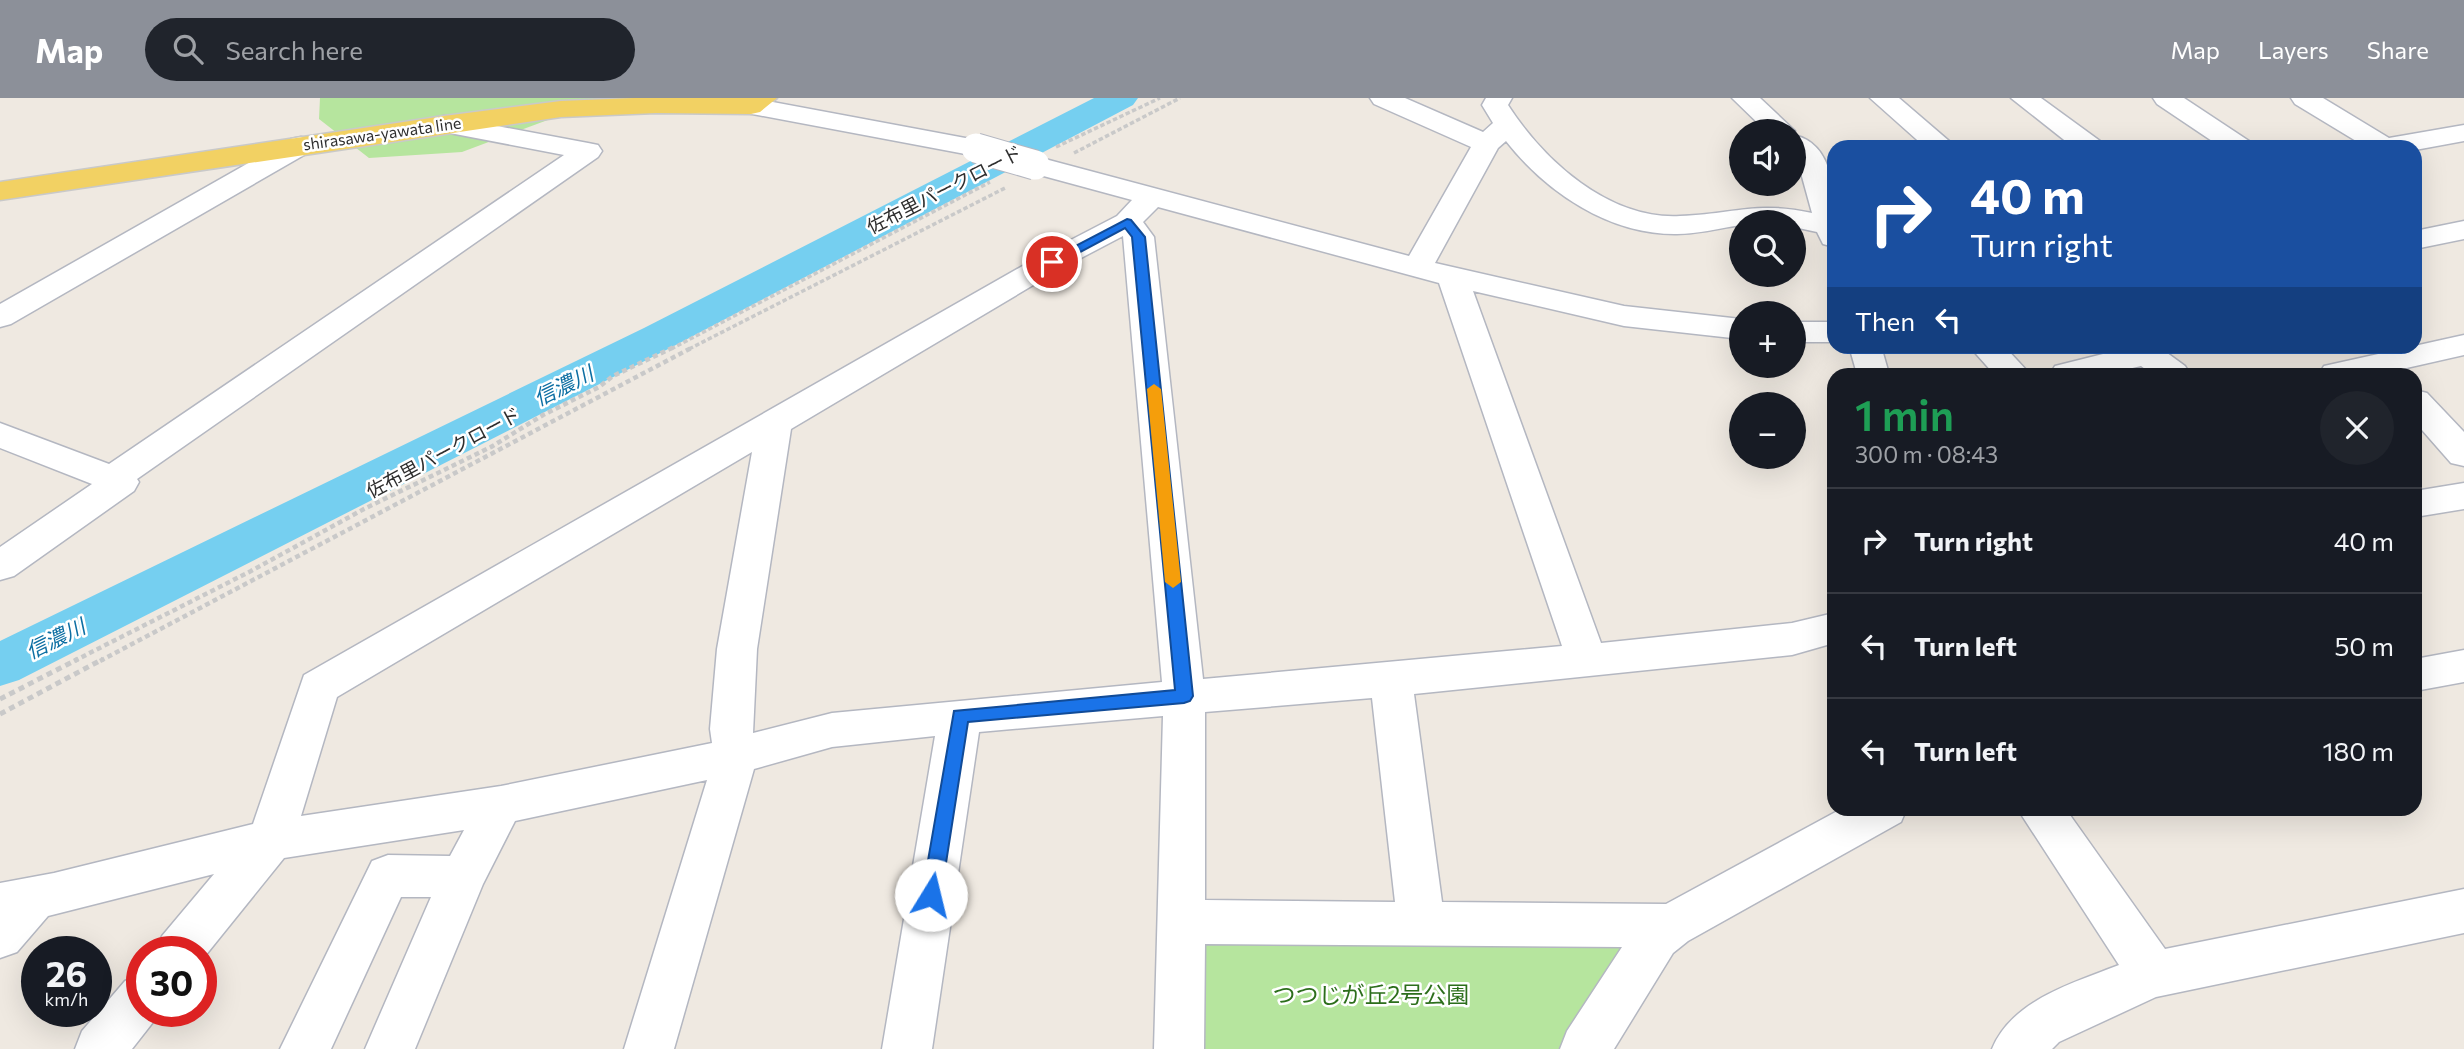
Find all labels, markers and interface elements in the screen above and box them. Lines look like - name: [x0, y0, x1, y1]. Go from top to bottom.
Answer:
- search box: [145, 18, 635, 81]
- text: Map: [35, 29, 103, 70]
- icon: search: [169, 30, 207, 68]
- text: Search here: [225, 34, 363, 65]
- text: Map: [2171, 35, 2220, 64]
- text: Layers: [2258, 35, 2329, 64]
- text: Share: [2367, 35, 2429, 64]
- street label: shirasawa-yawata line: [302, 112, 462, 154]
- map controls: [1729, 119, 1806, 469]
- button: sound: [1729, 119, 1806, 196]
- street label: 佐布里パークロード: [863, 140, 1025, 238]
- text: 40 m: [1970, 164, 2085, 224]
- icon: right: [1855, 168, 1946, 259]
- button: search: [1729, 210, 1806, 287]
- text: Turn right: [1970, 224, 2113, 264]
- pin: [1022, 232, 1082, 292]
- icon: arrive: [1033, 243, 1071, 281]
- button: +: [1729, 301, 1806, 378]
- icon: left: [1929, 301, 1967, 339]
- text: Then: [1855, 305, 1915, 336]
- water label: 信濃川: [529, 359, 599, 410]
- text: 1 min: [1855, 388, 1954, 440]
- button: close: [2320, 391, 2394, 465]
- button: −: [1729, 392, 1806, 469]
- street label: 佐布里パークロード: [362, 402, 524, 502]
- text: 300 m · 08:43: [1855, 440, 1998, 468]
- icon: right: [1855, 522, 1893, 560]
- text: Turn right: [1914, 525, 2033, 556]
- text: 40 m: [2334, 525, 2394, 556]
- water label: 信濃川: [21, 612, 91, 663]
- icon: left: [1855, 627, 1893, 665]
- text: Turn left: [1914, 630, 2017, 661]
- text: 50 m: [2334, 630, 2394, 661]
- icon: left: [1855, 732, 1893, 770]
- text: Turn left: [1914, 735, 2017, 766]
- text: 180 m: [2322, 735, 2394, 766]
- position arrow: [894, 858, 968, 932]
- speed limit sign: 30: [126, 936, 217, 1027]
- text: 26: [46, 951, 87, 994]
- park label: つつじが丘2号公園: [1273, 980, 1469, 1008]
- text: km/h: [45, 988, 88, 1010]

